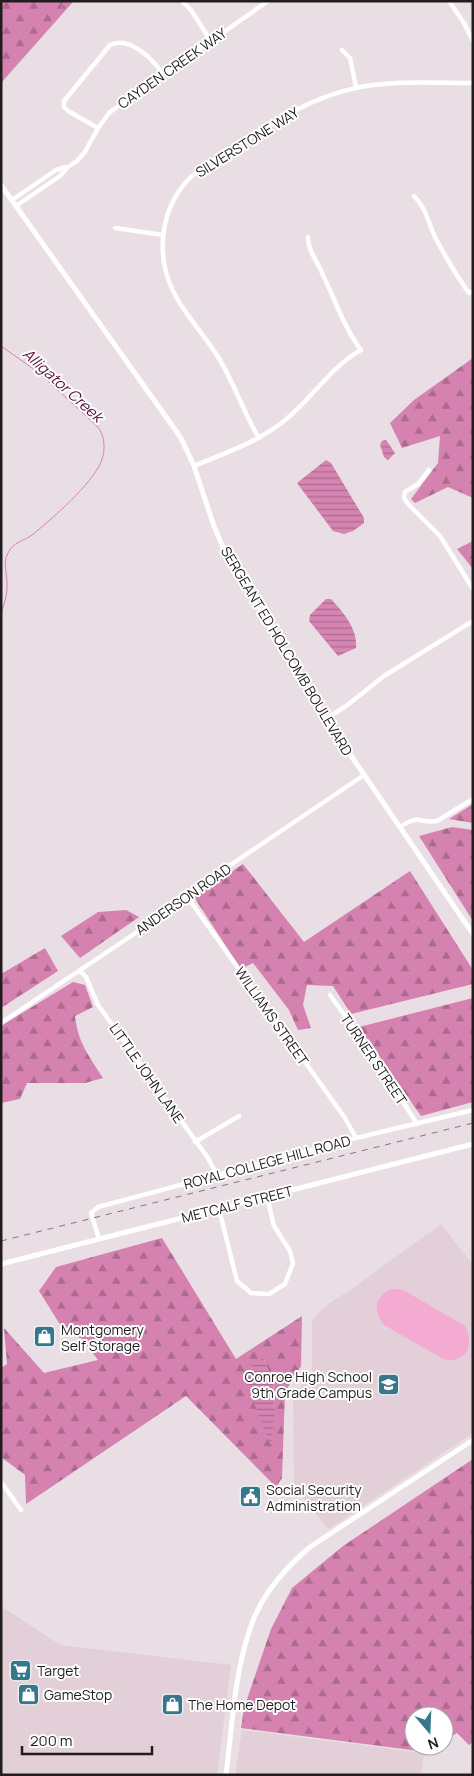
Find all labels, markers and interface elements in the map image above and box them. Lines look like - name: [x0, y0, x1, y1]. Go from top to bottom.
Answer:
- street label: CAYDEN CREEK WAY: [114, 23, 230, 113]
- street label: SILVERSTONE WAY: [192, 102, 302, 181]
- water label: Alligator Creek: [18, 343, 110, 428]
- street label: SERGEANT ED HOLCOMB BOULEVARD: [217, 543, 357, 759]
- street label: ANDERSON ROAD: [131, 859, 235, 939]
- street label: WILLIAMS STREET: [231, 963, 313, 1070]
- street label: TURNER STREET: [336, 1010, 412, 1109]
- street label: LITTLE JOHN LANE: [105, 1019, 189, 1127]
- street label: ROYAL COLLEGE HILL ROAD: [181, 1131, 353, 1193]
- street label: METCALF STREET: [179, 1181, 295, 1227]
- place label: Montgomery Self Storage: [61, 1320, 145, 1355]
- shop icon: Montgomery Self Storage: [33, 1325, 57, 1349]
- place label: Conroe High School 9th Grade Campus: [244, 1367, 372, 1402]
- school or university icon: Conroe High School 9th Grade Campus: [376, 1372, 400, 1396]
- place label: Social Security Administration: [266, 1480, 362, 1515]
- public building icon: Social Security Administration: [238, 1485, 262, 1509]
- supermarket icon: Target: [9, 1658, 33, 1682]
- place label: Target: [37, 1661, 79, 1680]
- shop icon: GameStop: [16, 1682, 40, 1706]
- place label: GameStop: [44, 1685, 112, 1704]
- shop icon: The Home Depot: [160, 1692, 184, 1716]
- place label: The Home Depot: [188, 1695, 296, 1714]
- north arrow: [404, 1706, 454, 1756]
- scale bar: [22, 1724, 152, 1756]
- text: 200 m: [30, 1730, 73, 1751]
- text: N: [426, 1733, 441, 1754]

